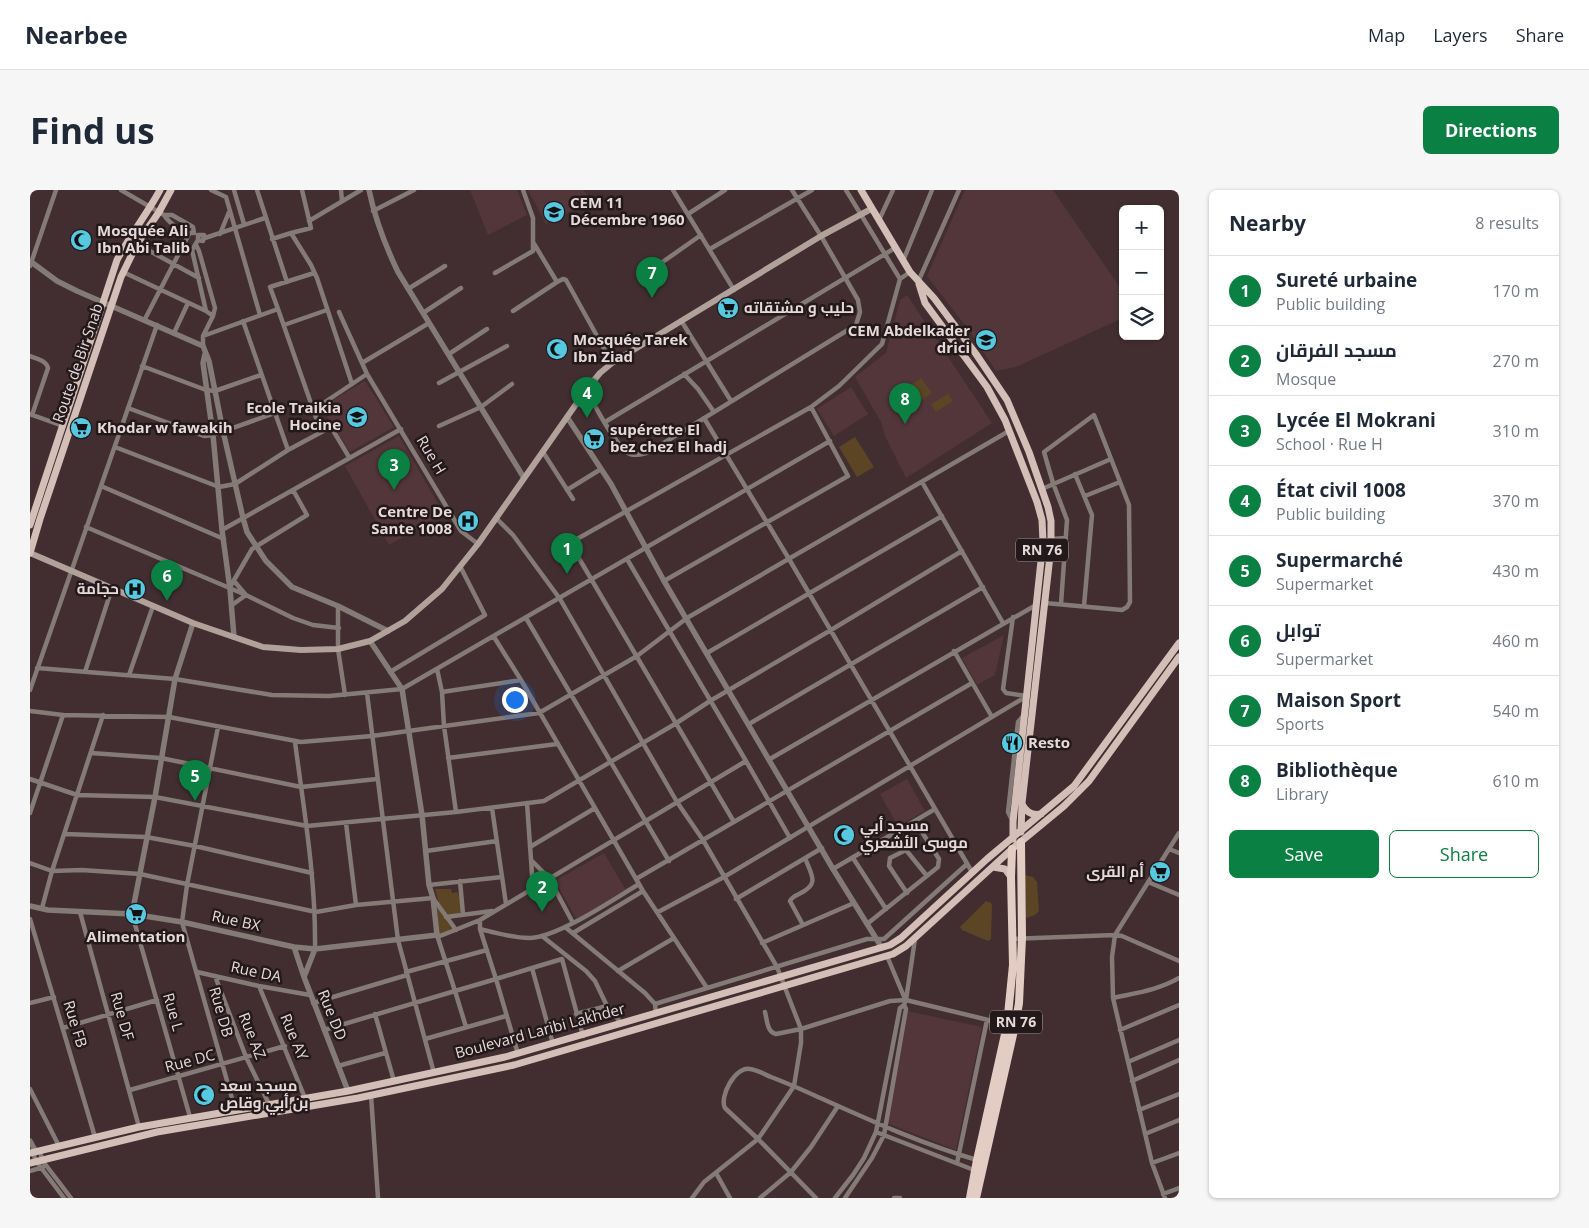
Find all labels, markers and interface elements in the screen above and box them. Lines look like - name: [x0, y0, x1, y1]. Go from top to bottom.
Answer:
- text: Nearbee: [25, 18, 128, 51]
- text: Map: [1368, 23, 1405, 47]
- text: Layers: [1433, 23, 1488, 47]
- text: Share: [1516, 23, 1564, 47]
- button: Directions: [1423, 106, 1559, 154]
- text: Find us: [30, 107, 155, 154]
- place label: CEM 11 Décembre 1960: [570, 192, 685, 229]
- school or university icon: CEM 11 Décembre 1960: [542, 200, 566, 224]
- map controls: [1119, 205, 1164, 340]
- button: +: [1119, 205, 1164, 250]
- text: Nearby: [1229, 209, 1306, 237]
- text: 8 results: [1475, 212, 1539, 234]
- place label: Mosquée Ali Ibn Abi Talib: [97, 220, 190, 257]
- mosque icon: Mosquée Ali Ibn Abi Talib: [69, 228, 93, 252]
- button: −: [1119, 250, 1164, 295]
- pin: 7: [636, 257, 668, 298]
- text: Sureté urbaine: [1276, 267, 1417, 293]
- text: 1: [1240, 280, 1250, 302]
- text: 170 m: [1493, 280, 1539, 302]
- text: Public building: [1276, 293, 1385, 315]
- button: layers: [1119, 295, 1164, 340]
- supermarket icon: حليب و مشتقاته: [716, 296, 740, 320]
- place label: حليب و مشتقاته: [744, 297, 854, 317]
- street label: Route de Bir Snab: [47, 300, 107, 425]
- place label: CEM Abdelkader drici: [848, 320, 970, 357]
- school or university icon: CEM Abdelkader drici: [974, 328, 998, 352]
- place label: Mosquée Tarek Ibn Ziad: [573, 329, 688, 366]
- mosque icon: Mosquée Tarek Ibn Ziad: [545, 337, 569, 361]
- text: مسجد الفرقان: [1276, 337, 1397, 363]
- text: 2: [1240, 350, 1250, 372]
- text: 270 m: [1493, 350, 1539, 372]
- text: Mosque: [1276, 368, 1336, 390]
- pin: 4: [571, 377, 603, 418]
- pin: 8: [889, 383, 921, 424]
- place label: Ecole Traikia Hocine: [246, 397, 341, 434]
- school or university icon: Ecole Traikia Hocine: [345, 405, 369, 429]
- text: Lycée El Mokrani: [1276, 407, 1436, 433]
- supermarket icon: Khodar w fawakih: [69, 416, 93, 440]
- place label: Khodar w fawakih: [97, 417, 233, 437]
- place label: supérette El bez chez El hadj: [610, 419, 727, 456]
- text: 3: [1240, 420, 1250, 442]
- text: 310 m: [1493, 420, 1539, 442]
- supermarket icon: supérette El bez chez El hadj: [582, 427, 606, 451]
- street label: Rue H: [413, 431, 451, 478]
- text: School · Rue H: [1276, 433, 1383, 455]
- pin: 3: [378, 449, 410, 490]
- text: État civil 1008: [1276, 477, 1406, 503]
- text: 4: [1240, 490, 1250, 512]
- text: 370 m: [1493, 490, 1539, 512]
- place label: Centre De Sante 1008: [371, 501, 452, 538]
- text: Public building: [1276, 503, 1385, 525]
- hospital icon: Centre De Sante 1008: [456, 509, 480, 533]
- pin: 1: [551, 533, 583, 574]
- road number: RN 76: [1016, 538, 1068, 562]
- text: Supermarché: [1276, 547, 1403, 573]
- pin: 6: [151, 560, 183, 601]
- text: 5: [1240, 560, 1250, 582]
- text: 430 m: [1493, 560, 1539, 582]
- text: Supermarket: [1276, 573, 1373, 595]
- hospital icon: حجامة: [123, 577, 147, 601]
- place label: حجامة: [77, 578, 119, 598]
- text: توابل: [1276, 617, 1321, 643]
- text: 6: [1240, 630, 1250, 652]
- text: 460 m: [1493, 630, 1539, 652]
- text: Supermarket: [1276, 648, 1373, 670]
- your location: [502, 687, 528, 713]
- text: Maison Sport: [1276, 687, 1401, 713]
- text: 7: [1240, 700, 1250, 722]
- text: 540 m: [1493, 700, 1539, 722]
- text: Sports: [1276, 713, 1324, 735]
- restaurant icon: Resto: [1000, 731, 1024, 755]
- place label: Resto: [1028, 732, 1070, 752]
- text: Bibliothèque: [1276, 757, 1398, 783]
- pin: 5: [179, 760, 211, 801]
- text: 8: [1240, 770, 1250, 792]
- text: 610 m: [1493, 770, 1539, 792]
- text: Library: [1276, 783, 1328, 805]
- place label: مسجد أبي موسى الأشعري: [860, 815, 968, 855]
- mosque icon: مسجد أبي موسى الأشعري: [832, 823, 856, 847]
- button: Save: [1229, 830, 1379, 878]
- button: Share: [1389, 830, 1539, 878]
- supermarket icon: أم القرى: [1148, 860, 1172, 884]
- place label: أم القرى: [1086, 861, 1144, 882]
- pin: 2: [526, 871, 558, 912]
- supermarket icon: Alimentation: [124, 902, 148, 926]
- street label: Rue BX: [210, 905, 263, 935]
- place label: Alimentation: [87, 926, 185, 946]
- street label: Rue DA: [229, 956, 284, 986]
- street label: Rue DB: [205, 984, 239, 1039]
- street label: Rue DD: [314, 987, 352, 1043]
- street label: Rue DF: [107, 989, 139, 1042]
- street label: Rue L: [159, 990, 189, 1033]
- street label: Rue FB: [59, 998, 93, 1050]
- street label: Boulevard Laribi Lakhder: [453, 998, 627, 1062]
- street label: Rue AZ: [235, 1009, 271, 1062]
- street label: Rue AY: [276, 1010, 314, 1063]
- road number: RN 76: [990, 1010, 1042, 1034]
- street label: Rue DC: [162, 1044, 217, 1076]
- place label: مسجد سعد بن أبي وقاص: [220, 1075, 308, 1115]
- mosque icon: مسجد سعد بن أبي وقاص: [192, 1083, 216, 1107]

